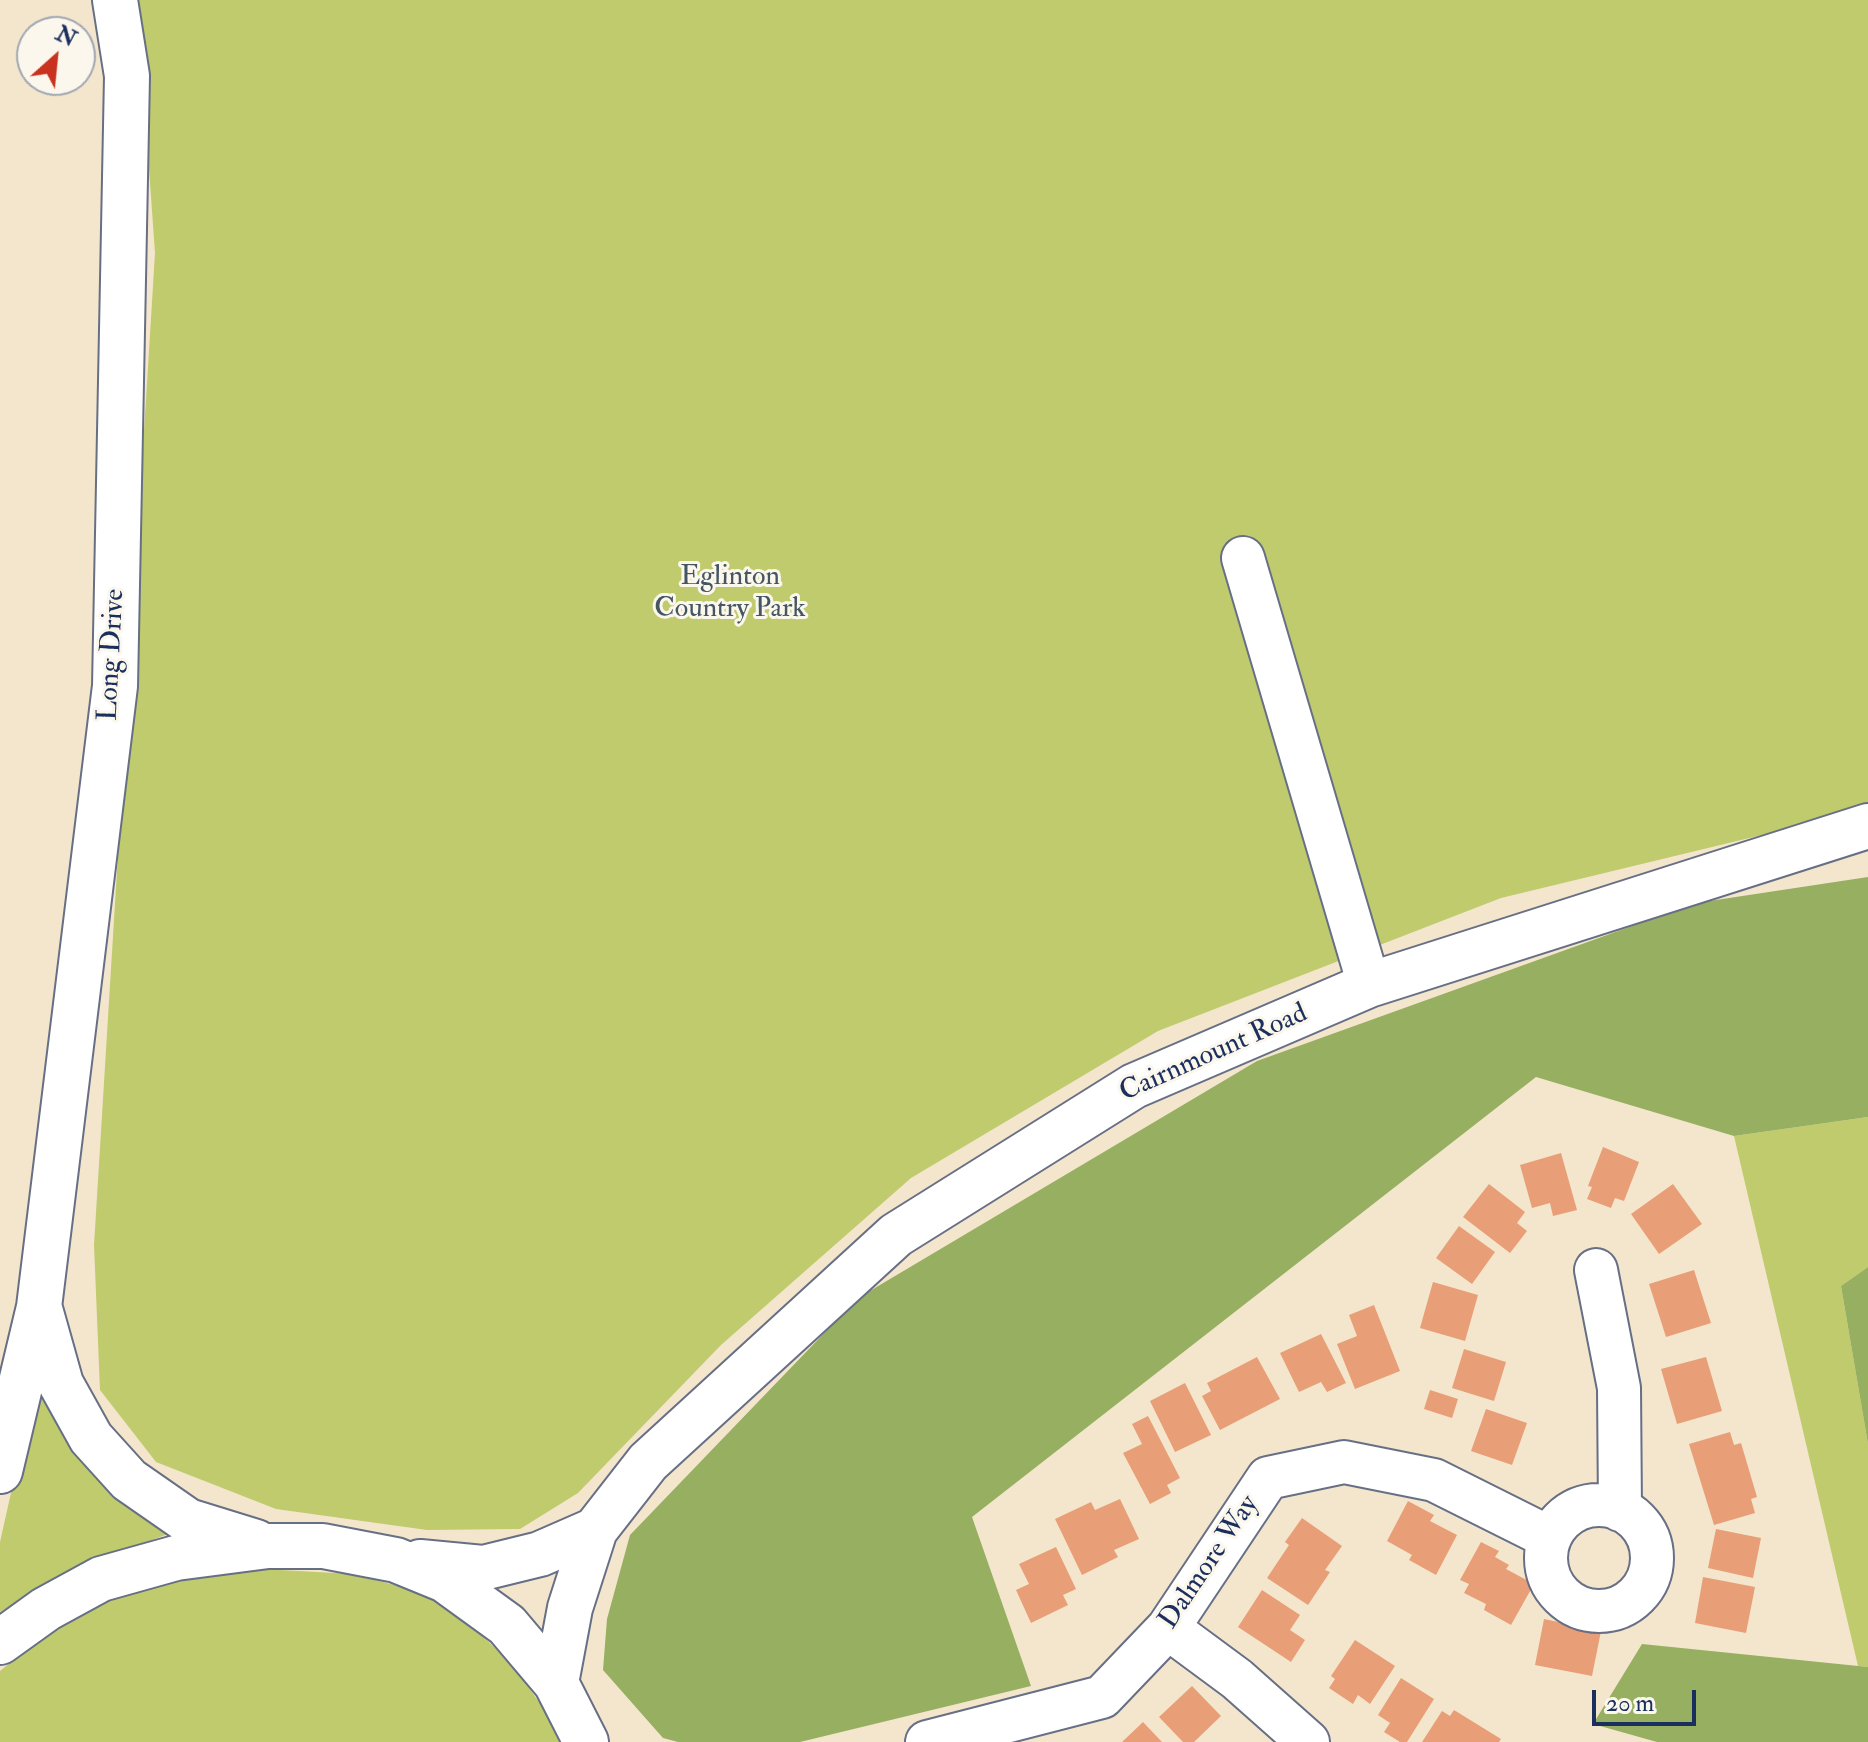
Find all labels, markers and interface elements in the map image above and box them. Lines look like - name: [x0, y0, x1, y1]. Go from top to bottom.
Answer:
- north arrow: [16, 16, 96, 96]
- text: N: [51, 19, 81, 53]
- park label: Eglinton Country Park: [654, 561, 806, 627]
- street label: Long Drive: [93, 588, 133, 722]
- street label: Cairnmount Road: [1115, 998, 1313, 1110]
- street label: Dalmore Way: [1153, 1490, 1267, 1636]
- scale bar: [1596, 1674, 1700, 1724]
- text: 20 m: [1606, 1688, 1654, 1719]

